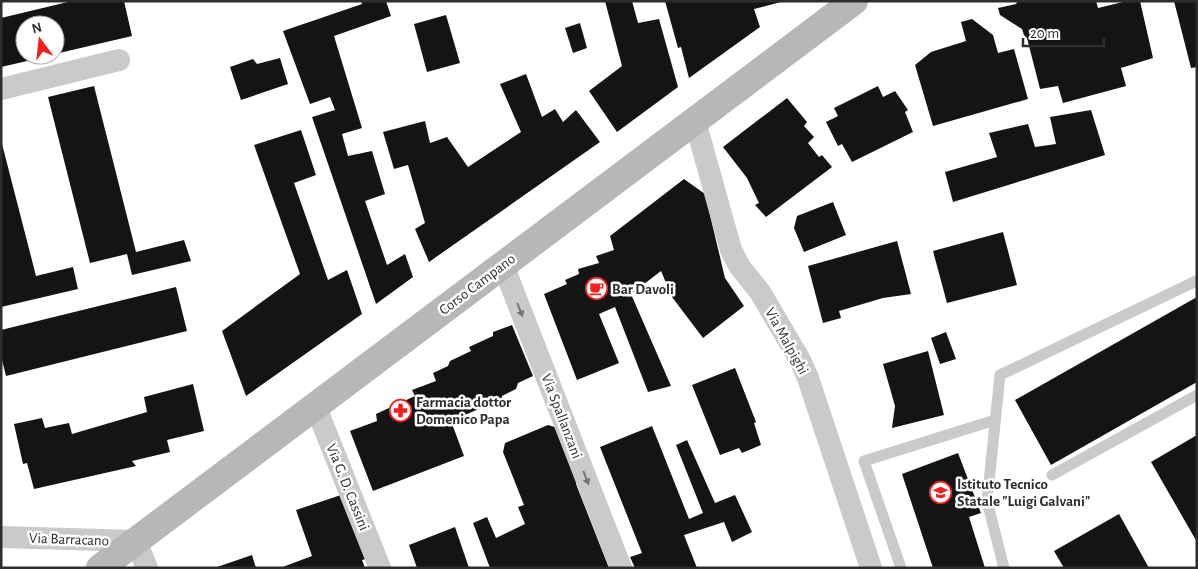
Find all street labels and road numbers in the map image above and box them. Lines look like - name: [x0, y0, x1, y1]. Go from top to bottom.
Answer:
- street label: Corso Campano: [436, 251, 518, 318]
- street label: Via Malpighi: [762, 305, 811, 377]
- street label: Via Spallanzani: [539, 372, 585, 461]
- street label: Via G. D. Cassini: [323, 442, 372, 533]
- street label: Via Barracano: [29, 531, 109, 548]

